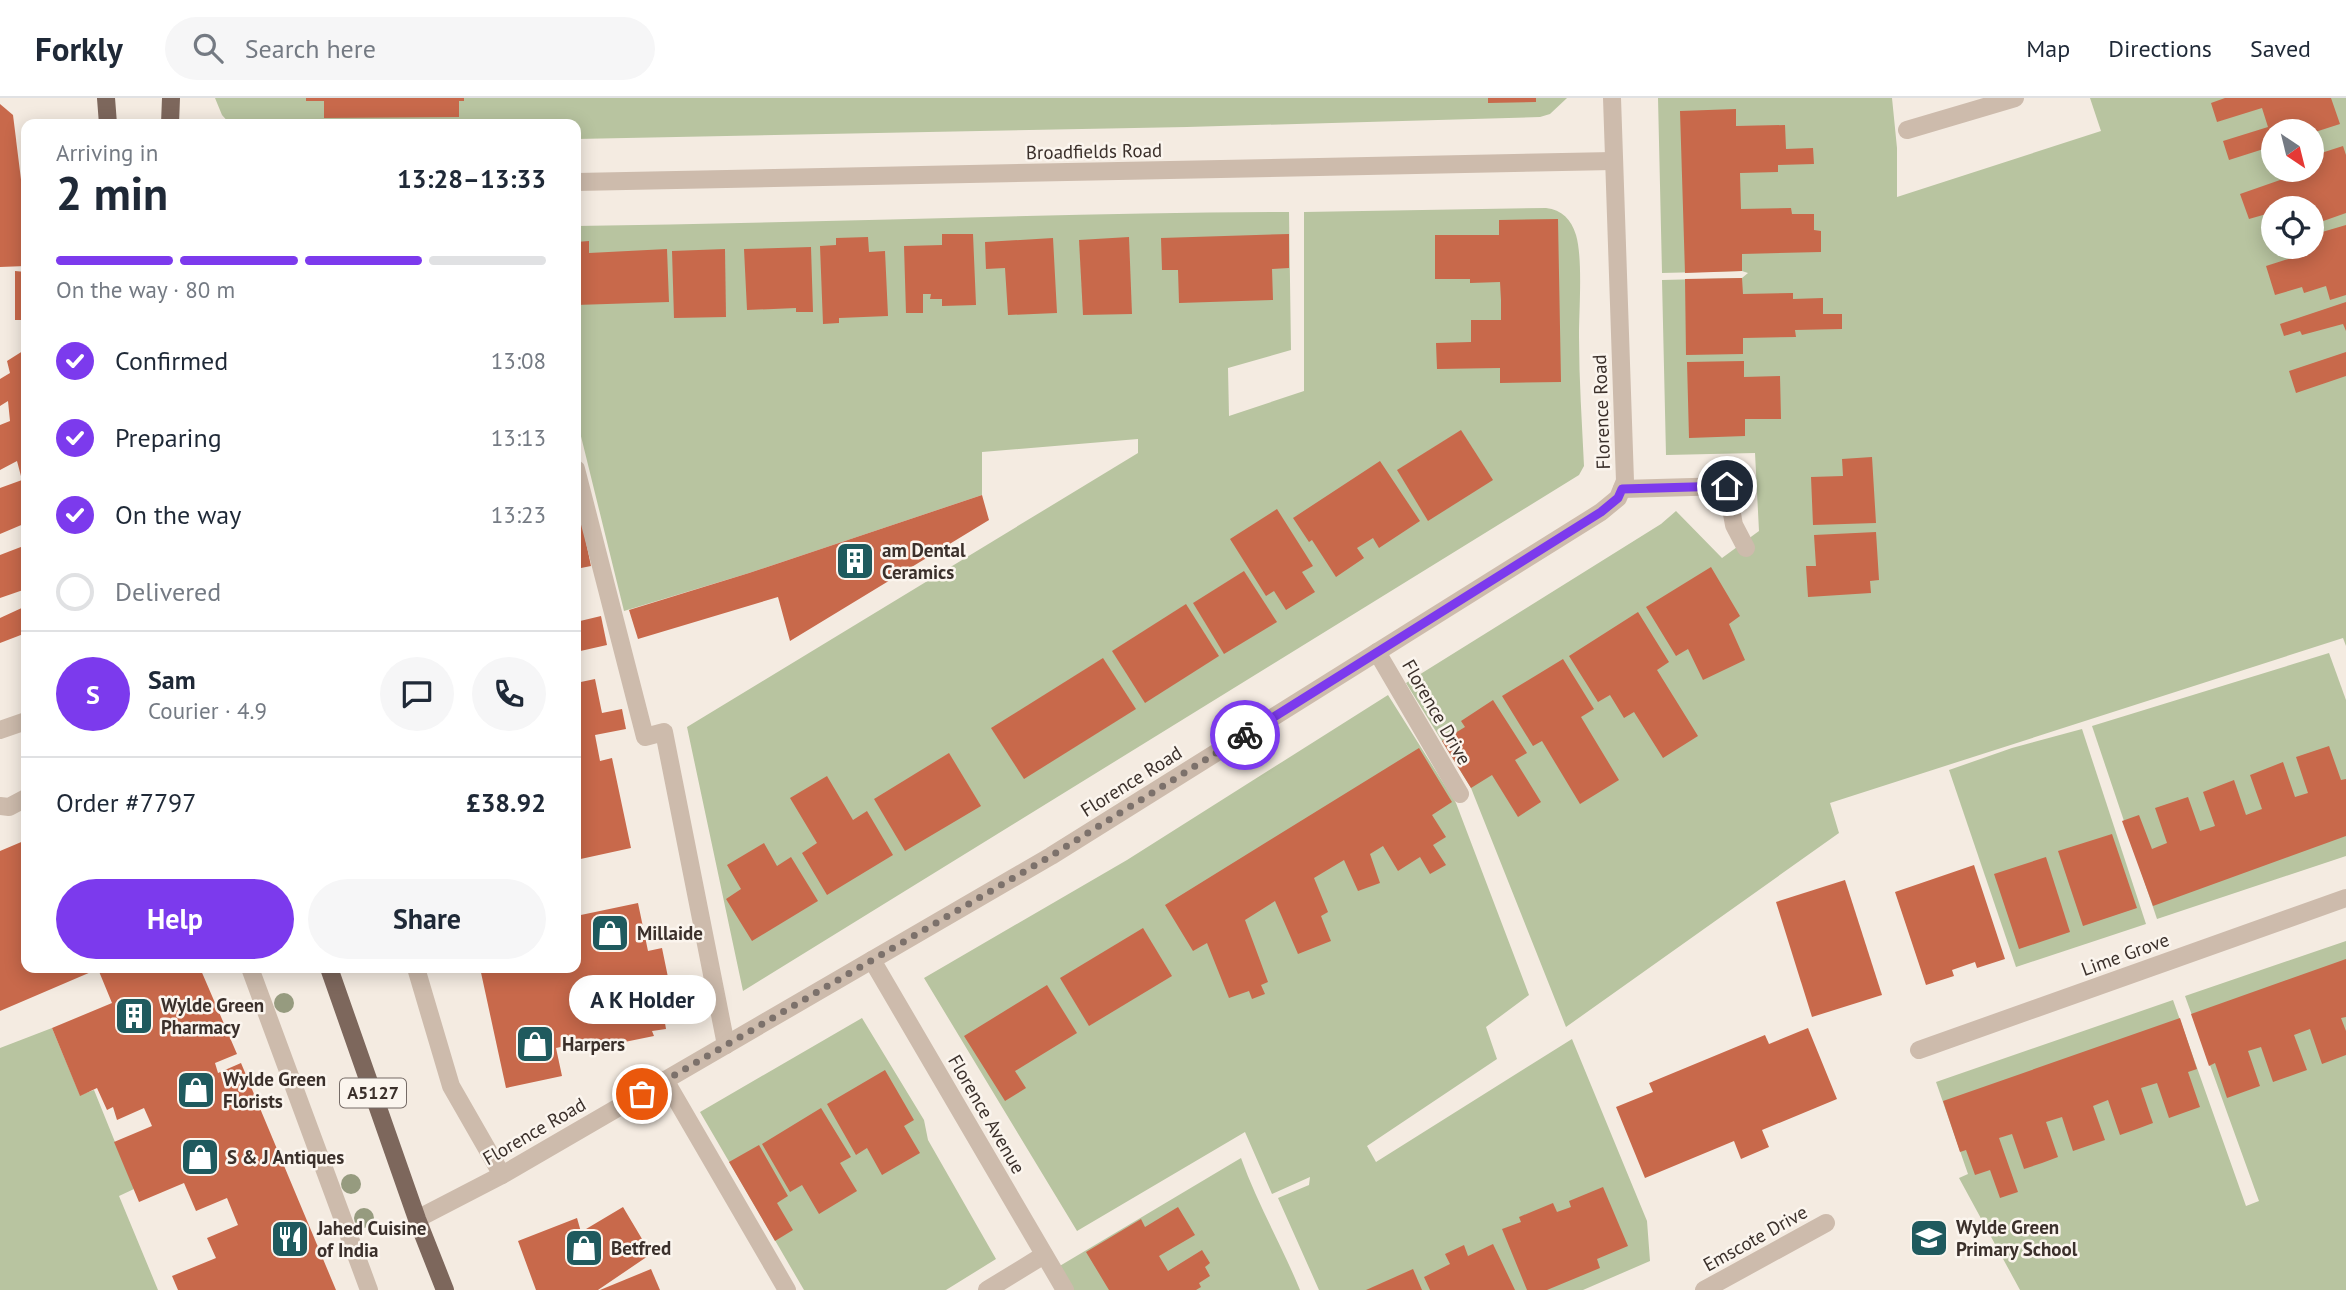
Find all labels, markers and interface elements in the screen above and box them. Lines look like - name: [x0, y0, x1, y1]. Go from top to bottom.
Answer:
- search box: [165, 17, 655, 80]
- text: Forkly: [35, 27, 123, 70]
- icon: search: [189, 29, 227, 67]
- text: Search here: [245, 32, 376, 65]
- text: Map: [2026, 33, 2070, 64]
- text: Directions: [2108, 33, 2212, 64]
- text: Saved: [2250, 33, 2311, 64]
- north arrow: [2261, 119, 2324, 182]
- map controls: [2261, 119, 2324, 259]
- text: Arriving in: [56, 138, 158, 167]
- street label: Broadfields Road: [1026, 138, 1162, 164]
- text: 13:28–13:33: [397, 162, 546, 195]
- text: 2 min: [56, 163, 168, 223]
- button: locate: [2261, 196, 2324, 259]
- text: On the way · 80 m: [56, 275, 235, 304]
- icon: check: [56, 342, 94, 380]
- text: Confirmed: [115, 344, 228, 377]
- text: 13:08: [491, 346, 546, 375]
- street label: Florence Road: [1587, 354, 1615, 470]
- icon: check: [56, 419, 94, 457]
- text: Preparing: [115, 421, 222, 454]
- text: 13:13: [491, 423, 546, 452]
- pin: [1697, 456, 1757, 516]
- icon: home: [1708, 467, 1746, 505]
- icon: check: [56, 496, 94, 534]
- text: On the way: [115, 498, 241, 531]
- text: 13:23: [491, 500, 546, 529]
- place label: am Dental Ceramics: [882, 538, 966, 584]
- building icon: am Dental Ceramics: [834, 540, 876, 582]
- text: Delivered: [115, 575, 221, 608]
- street label: Florence Drive: [1397, 655, 1477, 769]
- button: chat: [380, 657, 454, 731]
- button: phone: [472, 657, 546, 731]
- text: Sam: [148, 663, 196, 696]
- text: S: [86, 678, 100, 711]
- text: Courier · 4.9: [148, 696, 267, 725]
- courier: [1210, 700, 1280, 770]
- icon: bike: [1226, 716, 1264, 754]
- street label: Florence Road: [1076, 740, 1186, 822]
- text: Order #7797: [56, 786, 196, 819]
- text: £38.92: [466, 786, 546, 819]
- button: Help: [56, 879, 294, 959]
- button: Share: [308, 879, 546, 959]
- shop icon: Millaide: [589, 912, 631, 954]
- place label: Millaide: [637, 921, 703, 945]
- street label: Lime Grove: [2078, 927, 2172, 981]
- callout: A K Holder: [568, 975, 716, 1024]
- text: A K Holder: [590, 985, 695, 1014]
- place label: Wylde Green Pharmacy: [161, 993, 264, 1039]
- building icon: Wylde Green Pharmacy: [113, 995, 155, 1037]
- shop icon: Harpers: [514, 1023, 556, 1065]
- place label: Harpers: [562, 1032, 625, 1056]
- street label: Florence Avenue: [943, 1050, 1031, 1178]
- pin: [612, 1064, 672, 1124]
- place label: Wylde Green Florists: [223, 1067, 326, 1113]
- shop icon: Wylde Green Florists: [175, 1069, 217, 1111]
- icon: bag: [623, 1075, 661, 1113]
- road number: A5127: [340, 1078, 406, 1108]
- street label: Florence Road: [478, 1092, 590, 1170]
- shop icon: S & J Antiques: [179, 1136, 221, 1178]
- place label: S & J Antiques: [227, 1145, 344, 1169]
- street label: Emscote Drive: [1699, 1200, 1811, 1276]
- place label: Wylde Green Primary School: [1956, 1215, 2078, 1261]
- place label: Jahed Cuisine of India: [316, 1216, 426, 1262]
- school or university icon: Wylde Green Primary School: [1908, 1217, 1950, 1259]
- restaurant icon: Jahed Cuisine of India: [269, 1218, 311, 1260]
- shop icon: Betfred: [563, 1227, 605, 1269]
- place label: Betfred: [611, 1236, 671, 1260]

